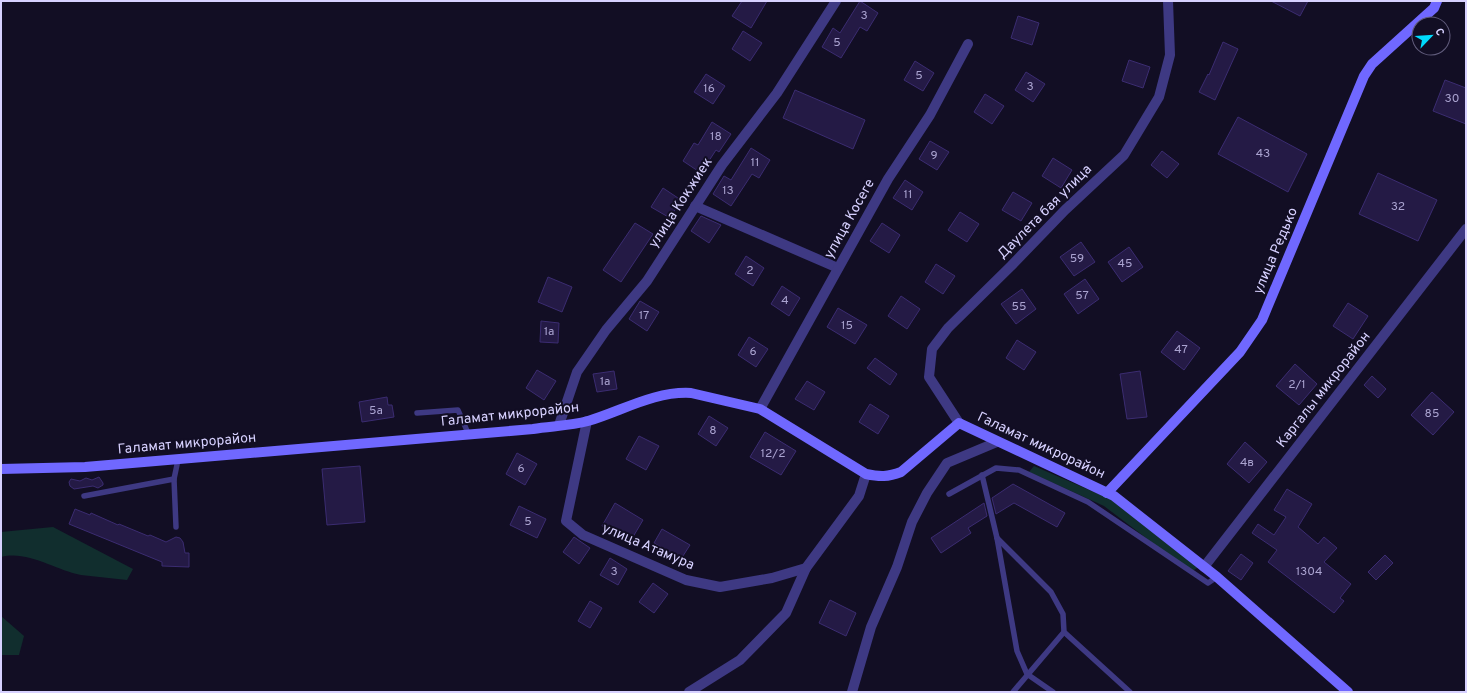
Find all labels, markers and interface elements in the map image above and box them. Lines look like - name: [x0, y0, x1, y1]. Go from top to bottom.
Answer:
- house number: 3: [860, 8, 868, 24]
- north arrow: [1411, 16, 1451, 56]
- text: С: [1431, 26, 1447, 38]
- house number: 5: [833, 35, 841, 51]
- house number: 5: [915, 68, 923, 84]
- house number: 3: [1026, 79, 1034, 95]
- house number: 16: [703, 81, 715, 97]
- house number: 30: [1445, 91, 1459, 107]
- house number: 18: [710, 129, 722, 145]
- house number: 43: [1256, 146, 1270, 162]
- house number: 9: [930, 148, 938, 164]
- street label: улица Кокжиек: [645, 155, 717, 251]
- house number: 11: [751, 155, 759, 171]
- street label: Даулета бая улица: [994, 161, 1096, 263]
- street label: улица Косеге: [821, 176, 879, 262]
- house number: 13: [722, 183, 734, 199]
- house number: 11: [904, 187, 912, 203]
- house number: 32: [1391, 199, 1405, 215]
- street label: улица Редько: [1250, 205, 1302, 297]
- house number: 59: [1070, 251, 1084, 267]
- house number: 45: [1118, 256, 1132, 272]
- house number: 2: [746, 263, 754, 279]
- house number: 57: [1075, 288, 1089, 304]
- house number: 4: [781, 293, 789, 309]
- house number: 55: [1012, 299, 1026, 315]
- house number: 17: [639, 308, 649, 324]
- house number: 15: [841, 318, 853, 334]
- house number: 1а: [544, 324, 554, 340]
- street label: Каргалы микрорайон: [1273, 329, 1375, 451]
- house number: 47: [1174, 342, 1188, 358]
- house number: 6: [749, 344, 757, 360]
- house number: 1а: [600, 374, 610, 390]
- house number: 2/1: [1288, 377, 1306, 393]
- street label: Галамат микрорайон: [440, 399, 580, 431]
- house number: 5а: [369, 403, 383, 419]
- house number: 85: [1425, 406, 1439, 422]
- street label: Галамат микрорайон: [974, 409, 1108, 483]
- house number: 8: [709, 423, 717, 439]
- street label: Галамат микрорайон: [117, 429, 257, 459]
- house number: 12/2: [760, 446, 786, 462]
- house number: 4в: [1240, 455, 1254, 471]
- house number: 6: [517, 461, 525, 477]
- house number: 5: [524, 514, 532, 530]
- street label: улица Атамура: [599, 520, 697, 574]
- house number: 3: [610, 564, 618, 580]
- house number: 1304: [1296, 564, 1322, 580]

